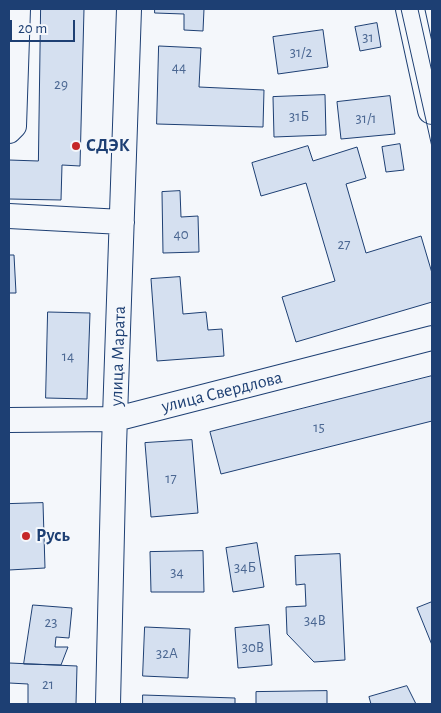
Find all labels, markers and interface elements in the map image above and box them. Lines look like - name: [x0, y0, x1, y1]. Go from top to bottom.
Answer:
- scale bar: [12, 10, 78, 42]
- text: 20 m: [18, 21, 47, 36]
- house number: 31: [362, 28, 374, 46]
- house number: 31/2: [290, 43, 312, 61]
- house number: 44: [172, 58, 186, 76]
- house number: 29: [54, 75, 68, 93]
- house number: 31Б: [289, 107, 309, 125]
- house number: 31/1: [356, 109, 376, 127]
- place label: СДЭК: [86, 135, 130, 157]
- marker: СДЭК: [70, 140, 82, 152]
- house number: 40: [173, 225, 189, 243]
- house number: 27: [337, 235, 351, 253]
- street label: улица Марата: [105, 305, 131, 407]
- house number: 14: [62, 347, 74, 365]
- street label: улица Свердлова: [159, 367, 285, 417]
- house number: 15: [313, 418, 325, 436]
- house number: 17: [165, 469, 177, 487]
- place label: Русь: [36, 525, 70, 547]
- marker: Русь: [20, 530, 32, 542]
- house number: 34Б: [234, 558, 256, 576]
- house number: 34: [170, 563, 184, 581]
- house number: 34В: [304, 611, 326, 629]
- house number: 23: [44, 613, 58, 631]
- house number: 30В: [242, 638, 264, 656]
- house number: 32А: [156, 644, 178, 662]
- house number: 21: [42, 675, 54, 693]

